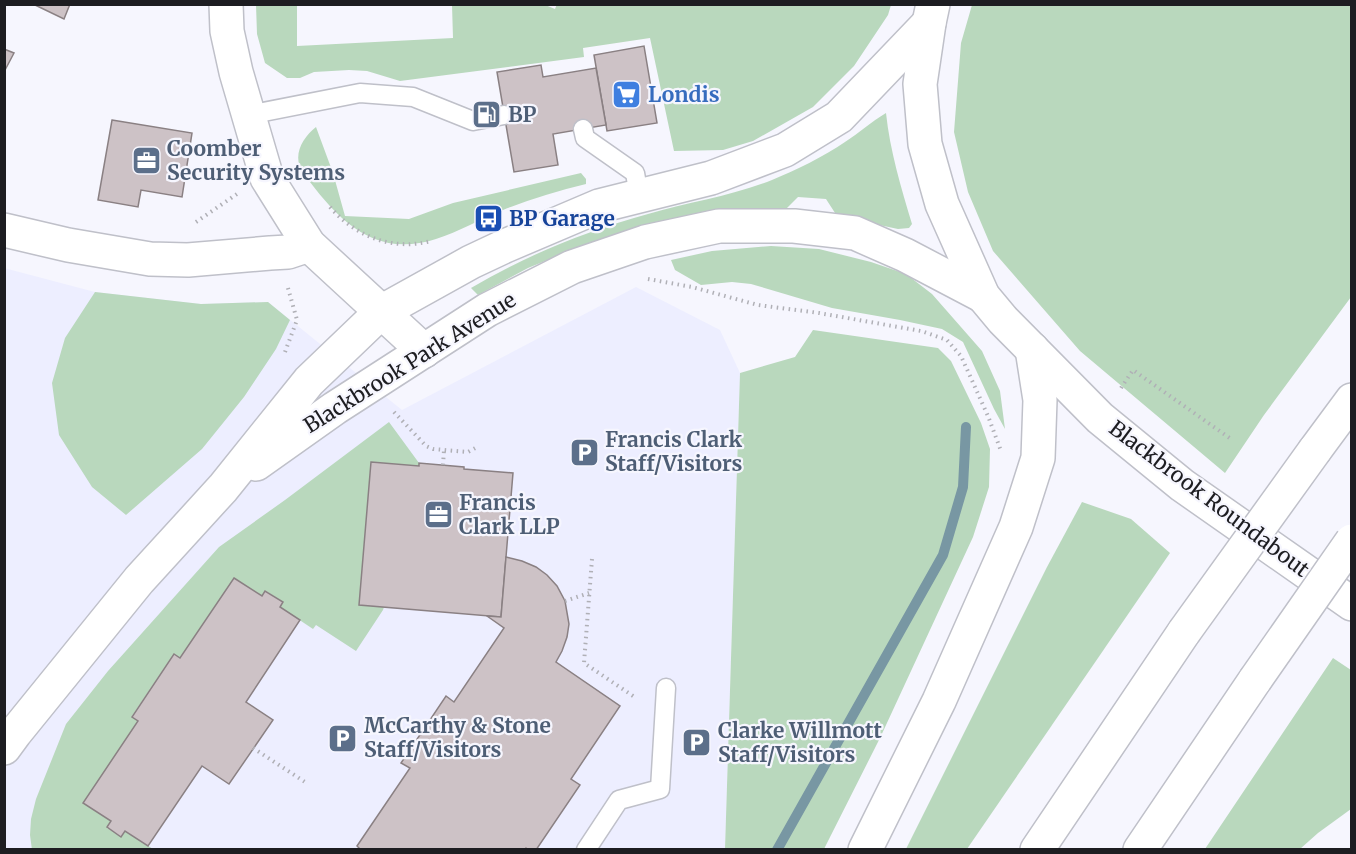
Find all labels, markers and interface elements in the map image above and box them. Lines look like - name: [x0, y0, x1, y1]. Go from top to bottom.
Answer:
- supermarket icon: Londis: [611, 79, 643, 111]
- place label: Londis: [648, 81, 720, 108]
- fuel station icon: BP: [471, 99, 503, 131]
- place label: BP: [508, 101, 536, 128]
- place label: Coomber Security Systems: [167, 135, 345, 186]
- office icon: Coomber Security Systems: [130, 145, 162, 177]
- bus stop icon: BP Garage: [472, 203, 504, 235]
- place label: BP Garage: [509, 205, 615, 232]
- street label: Blackbrook Park Avenue: [299, 286, 521, 439]
- street label: Blackbrook Roundabout: [1104, 414, 1315, 583]
- place label: Francis Clark Staff/Visitors: [605, 426, 743, 477]
- parking icon: Francis Clark Staff/Visitors: [568, 436, 600, 468]
- place label: Francis Clark LLP: [459, 489, 560, 540]
- office icon: Francis Clark LLP: [422, 499, 454, 531]
- place label: McCarthy & Stone Staff/Visitors: [364, 712, 551, 763]
- place label: Clarke Willmott Staff/Visitors: [718, 717, 883, 768]
- parking icon: McCarthy & Stone Staff/Visitors: [327, 722, 359, 754]
- parking icon: Clarke Willmott Staff/Visitors: [681, 727, 713, 759]

